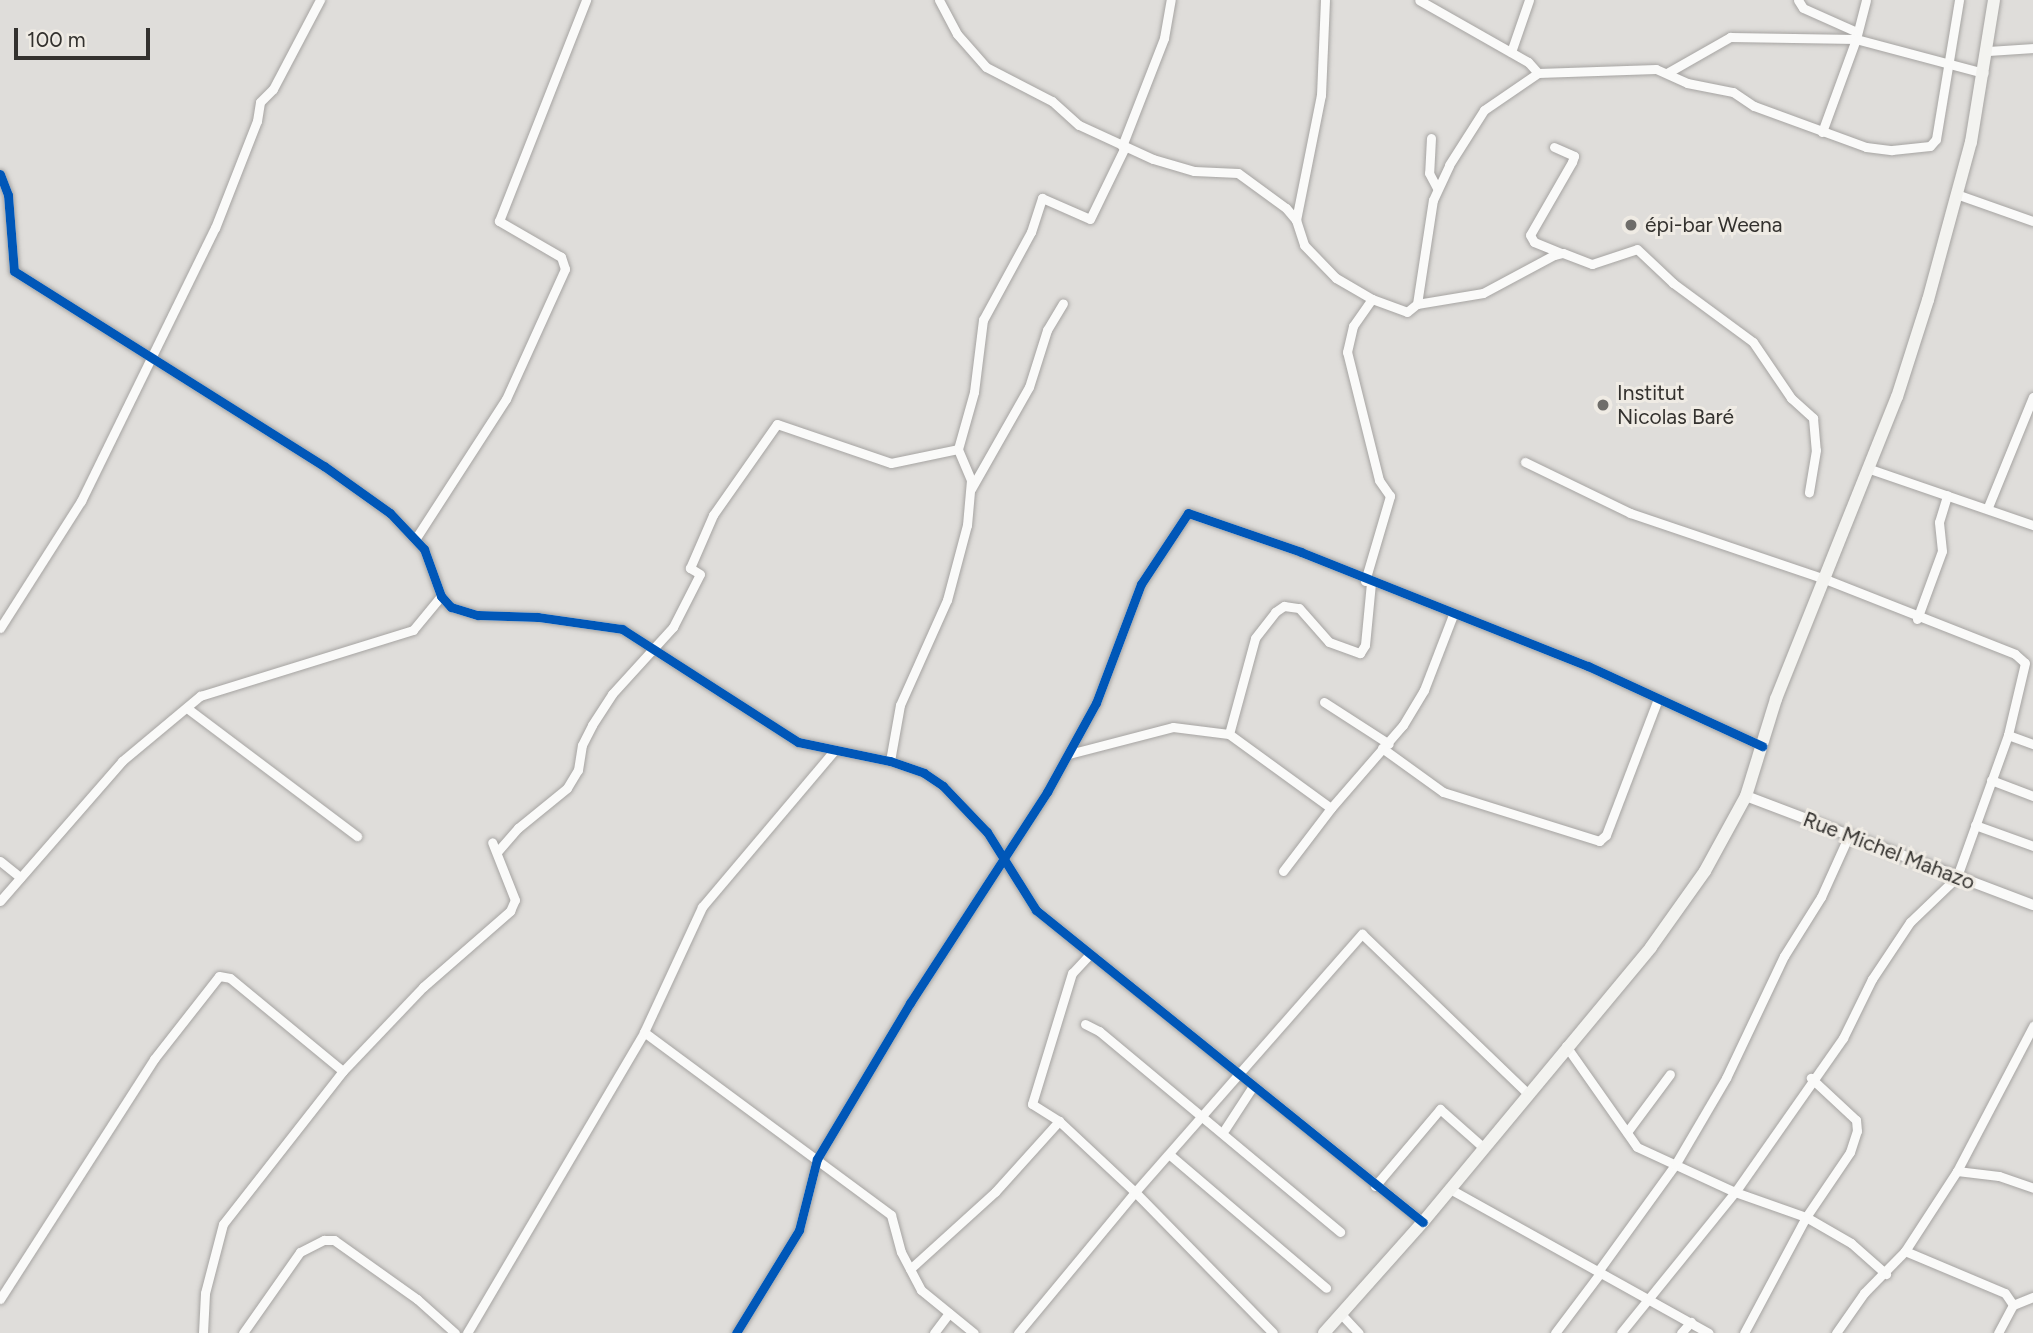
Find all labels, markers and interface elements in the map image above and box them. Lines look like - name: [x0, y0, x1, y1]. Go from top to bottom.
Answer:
- scale bar: [18, 14, 154, 58]
- text: 100 m: [27, 27, 86, 52]
- place label: épi-bar Weena: [1645, 212, 1782, 238]
- marker: épi-bar Weena: [1623, 217, 1639, 233]
- place label: Institut Nicolas Baré: [1617, 380, 1734, 430]
- marker: Institut Nicolas Baré: [1595, 397, 1611, 413]
- street label: Rue Michel Mahazo: [1800, 807, 1978, 895]

